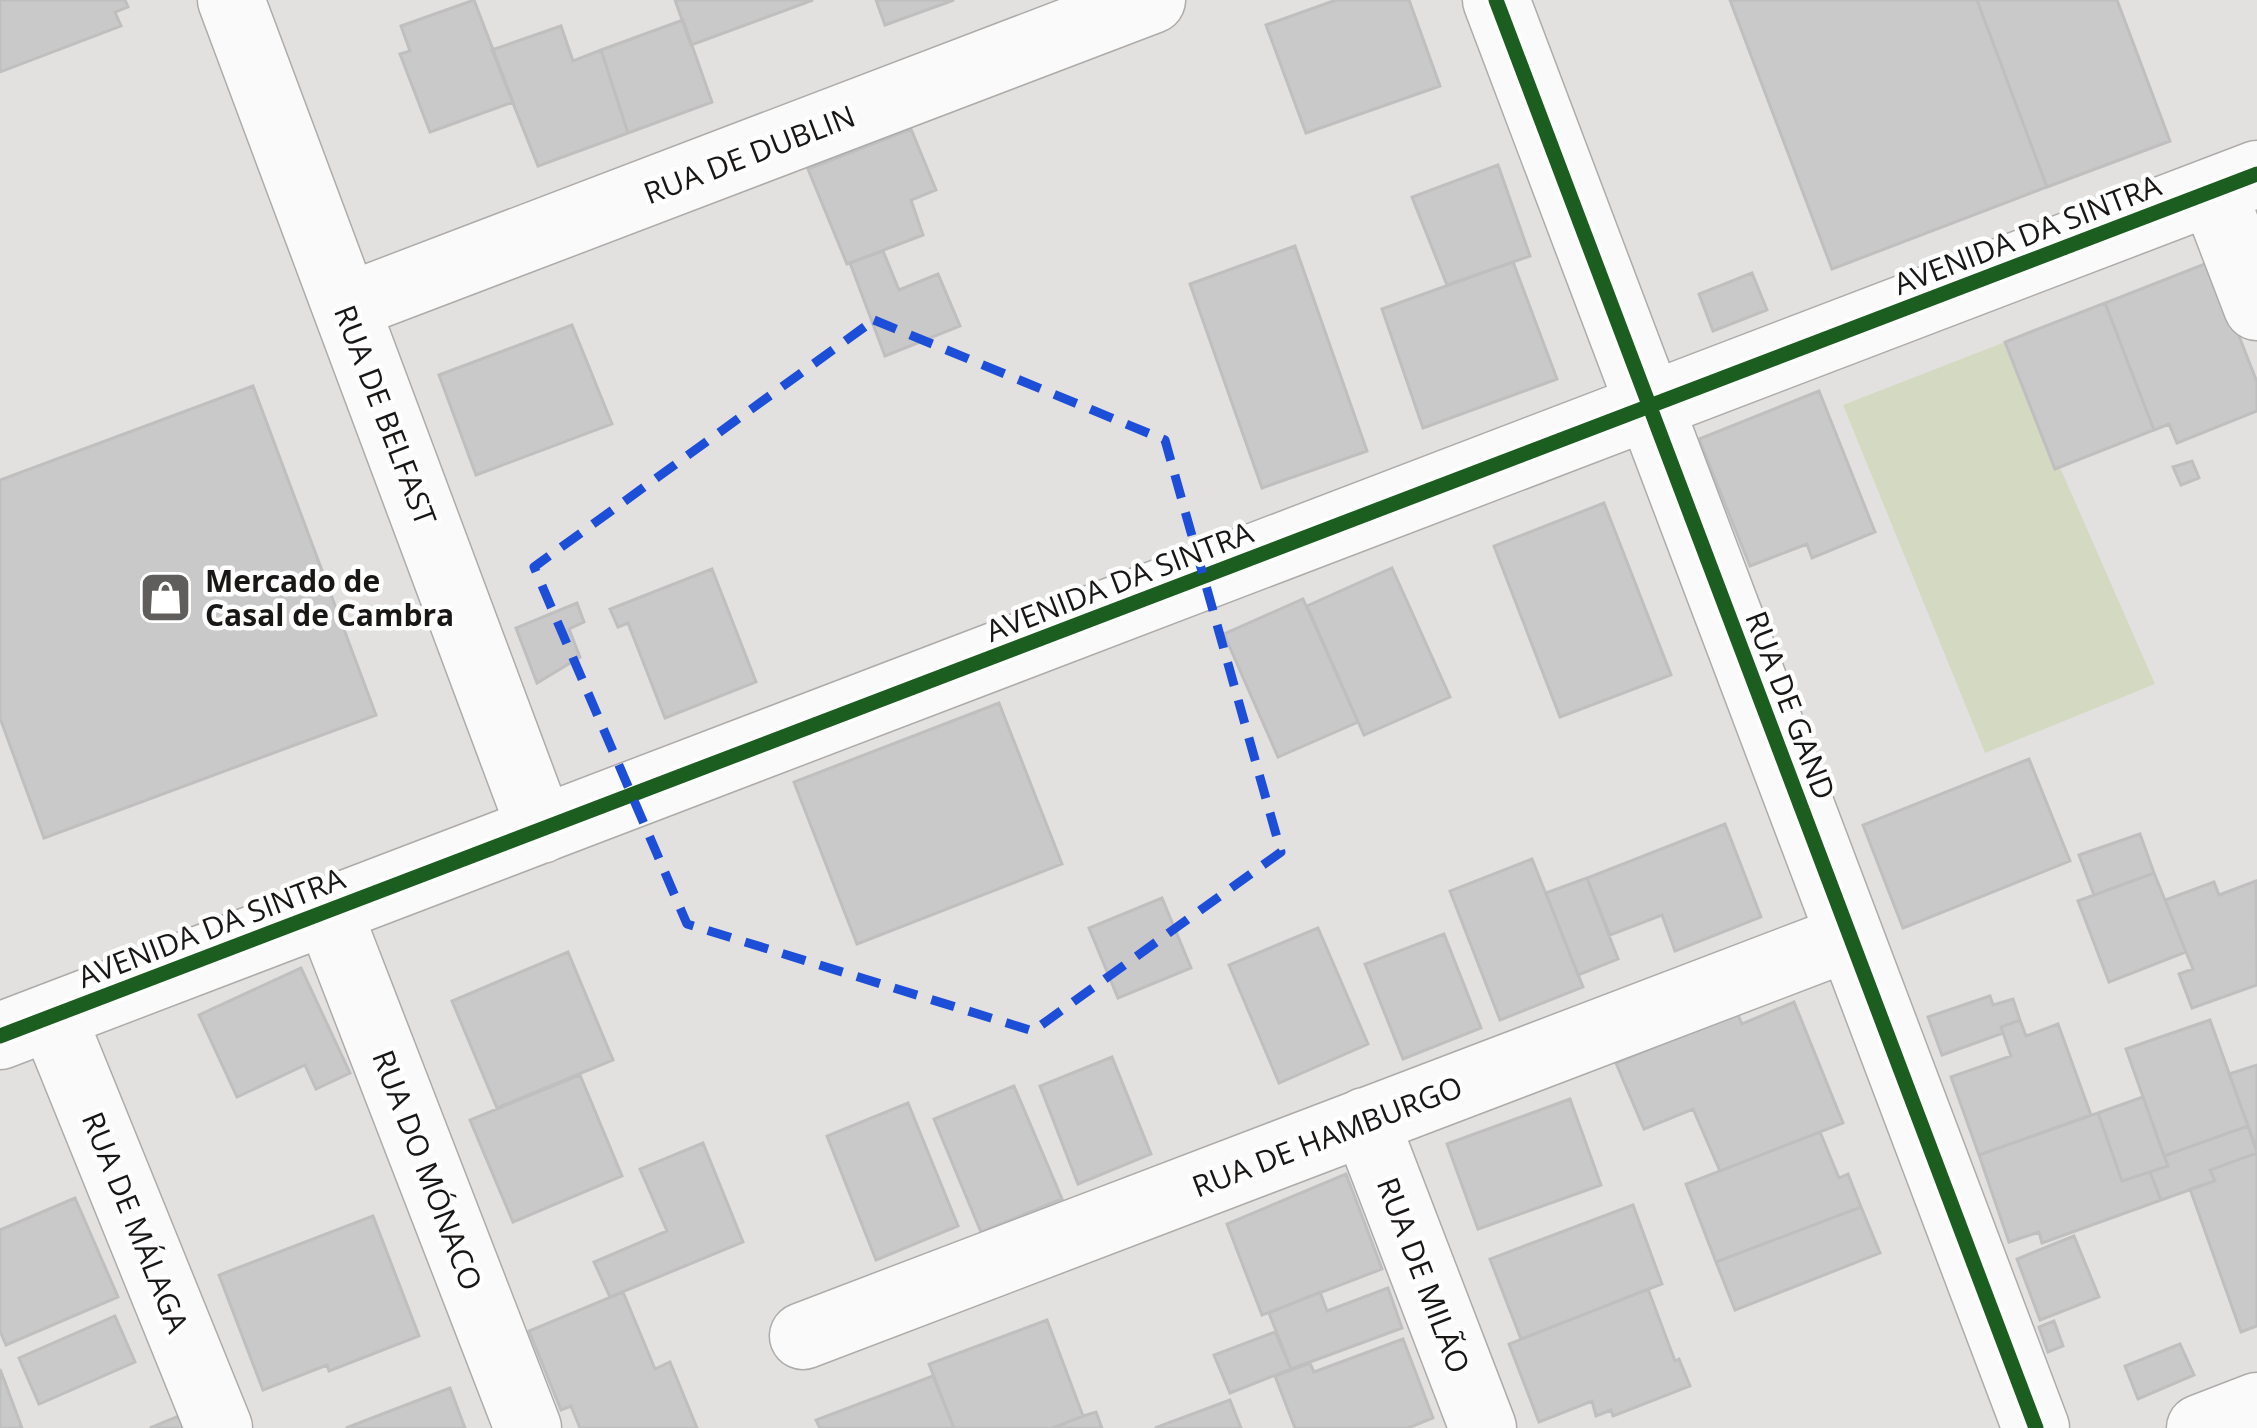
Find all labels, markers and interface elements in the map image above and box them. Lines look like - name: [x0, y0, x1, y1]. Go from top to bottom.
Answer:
- street label: RUA DE DUBLIN: [638, 95, 860, 213]
- street label: AVENIDA DA SINTRA: [1888, 164, 2166, 304]
- street label: RUA DE BELFAST: [325, 299, 447, 531]
- street label: AVENIDA DA SINTRA: [980, 511, 1258, 651]
- place label: Mercado de Casal de Cambra: [205, 560, 454, 635]
- shop icon: Mercado de Casal de Cambra: [138, 569, 194, 625]
- street label: RUA DE GAND: [1736, 605, 1846, 805]
- street label: AVENIDA DA SINTRA: [72, 857, 350, 997]
- street label: RUA DO MÓNACO: [363, 1044, 493, 1296]
- street label: RUA DE HAMBURGO: [1186, 1066, 1468, 1206]
- street label: RUA DE MÁLAGA: [73, 1105, 199, 1339]
- street label: RUA DE MILÃO: [1368, 1171, 1480, 1379]

